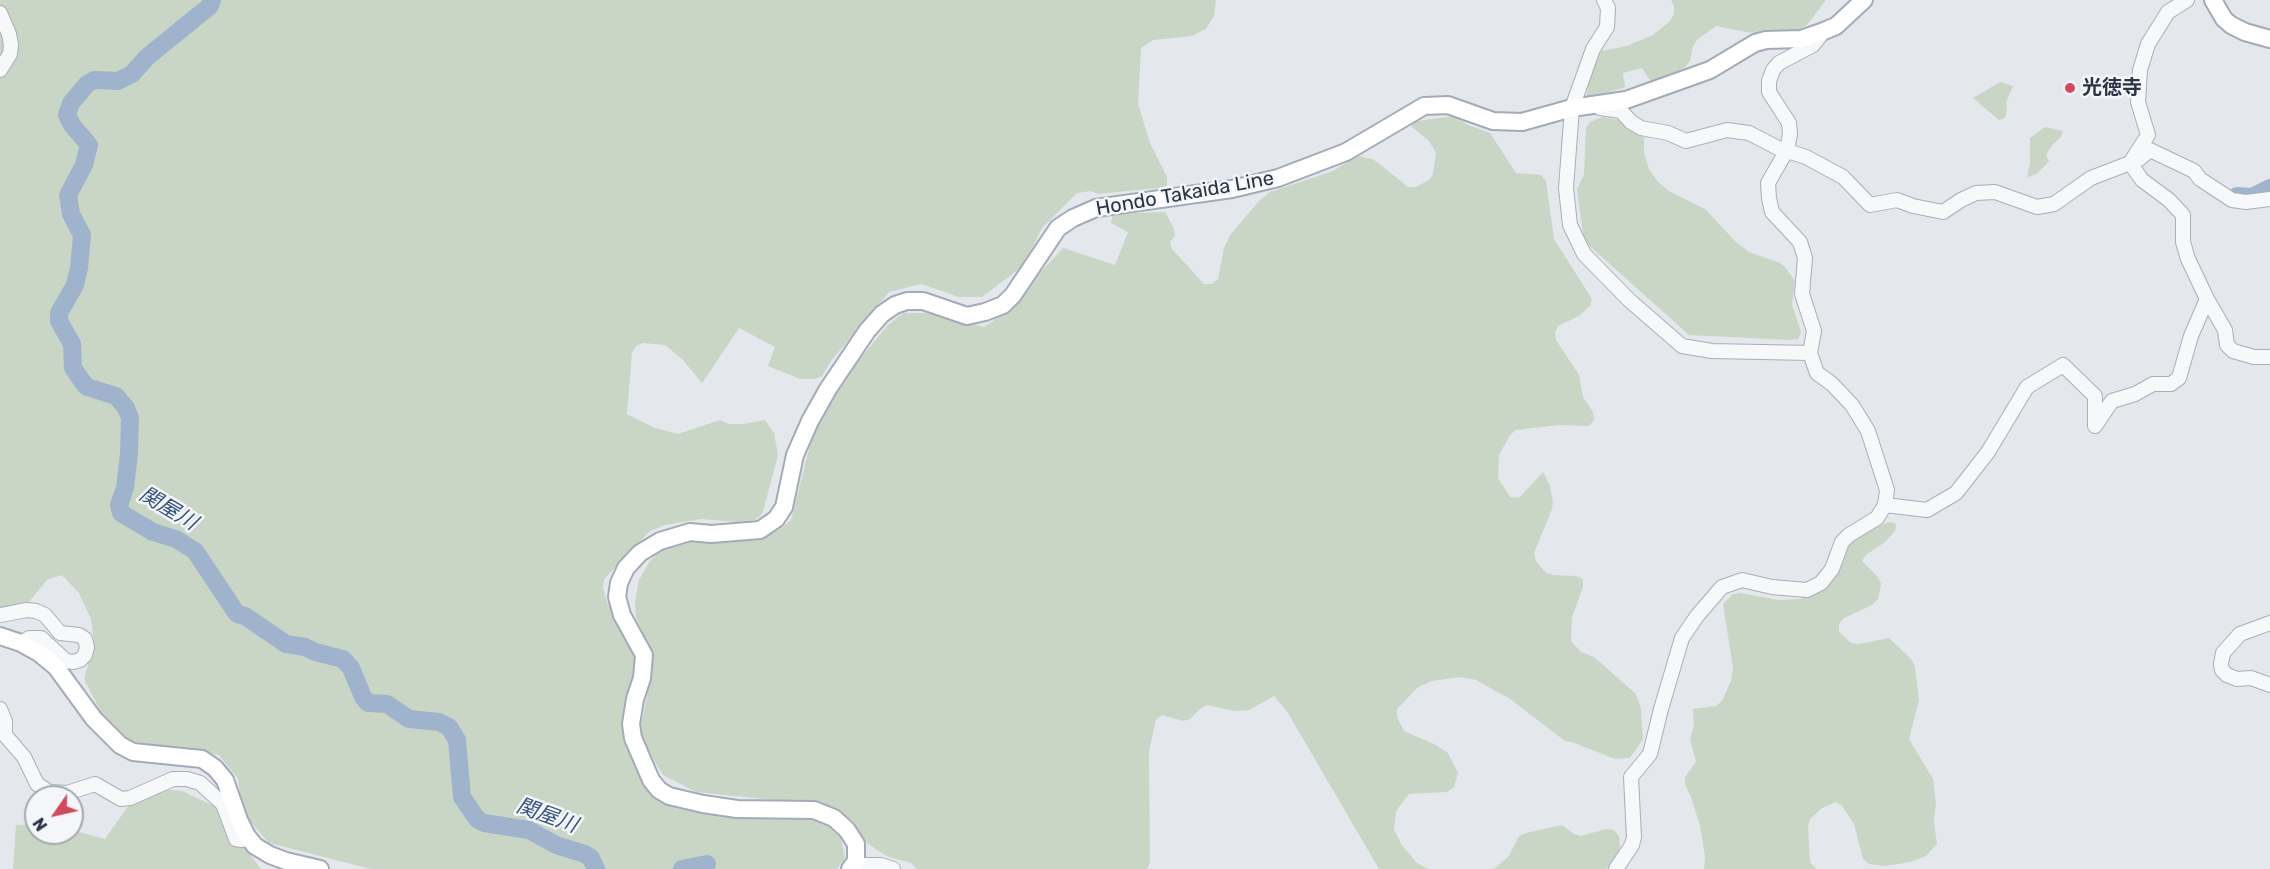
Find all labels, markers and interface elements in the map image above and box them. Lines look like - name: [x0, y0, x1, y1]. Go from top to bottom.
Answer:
- place label: 光徳寺: [2082, 76, 2142, 100]
- marker: 光徳寺: [2063, 81, 2077, 95]
- street label: Hondo Takaida Line: [1094, 167, 1276, 221]
- water label: 関屋川: [135, 482, 201, 536]
- north arrow: [24, 785, 84, 845]
- water label: 関屋川: [513, 793, 581, 839]
- text: N: [29, 814, 51, 834]

